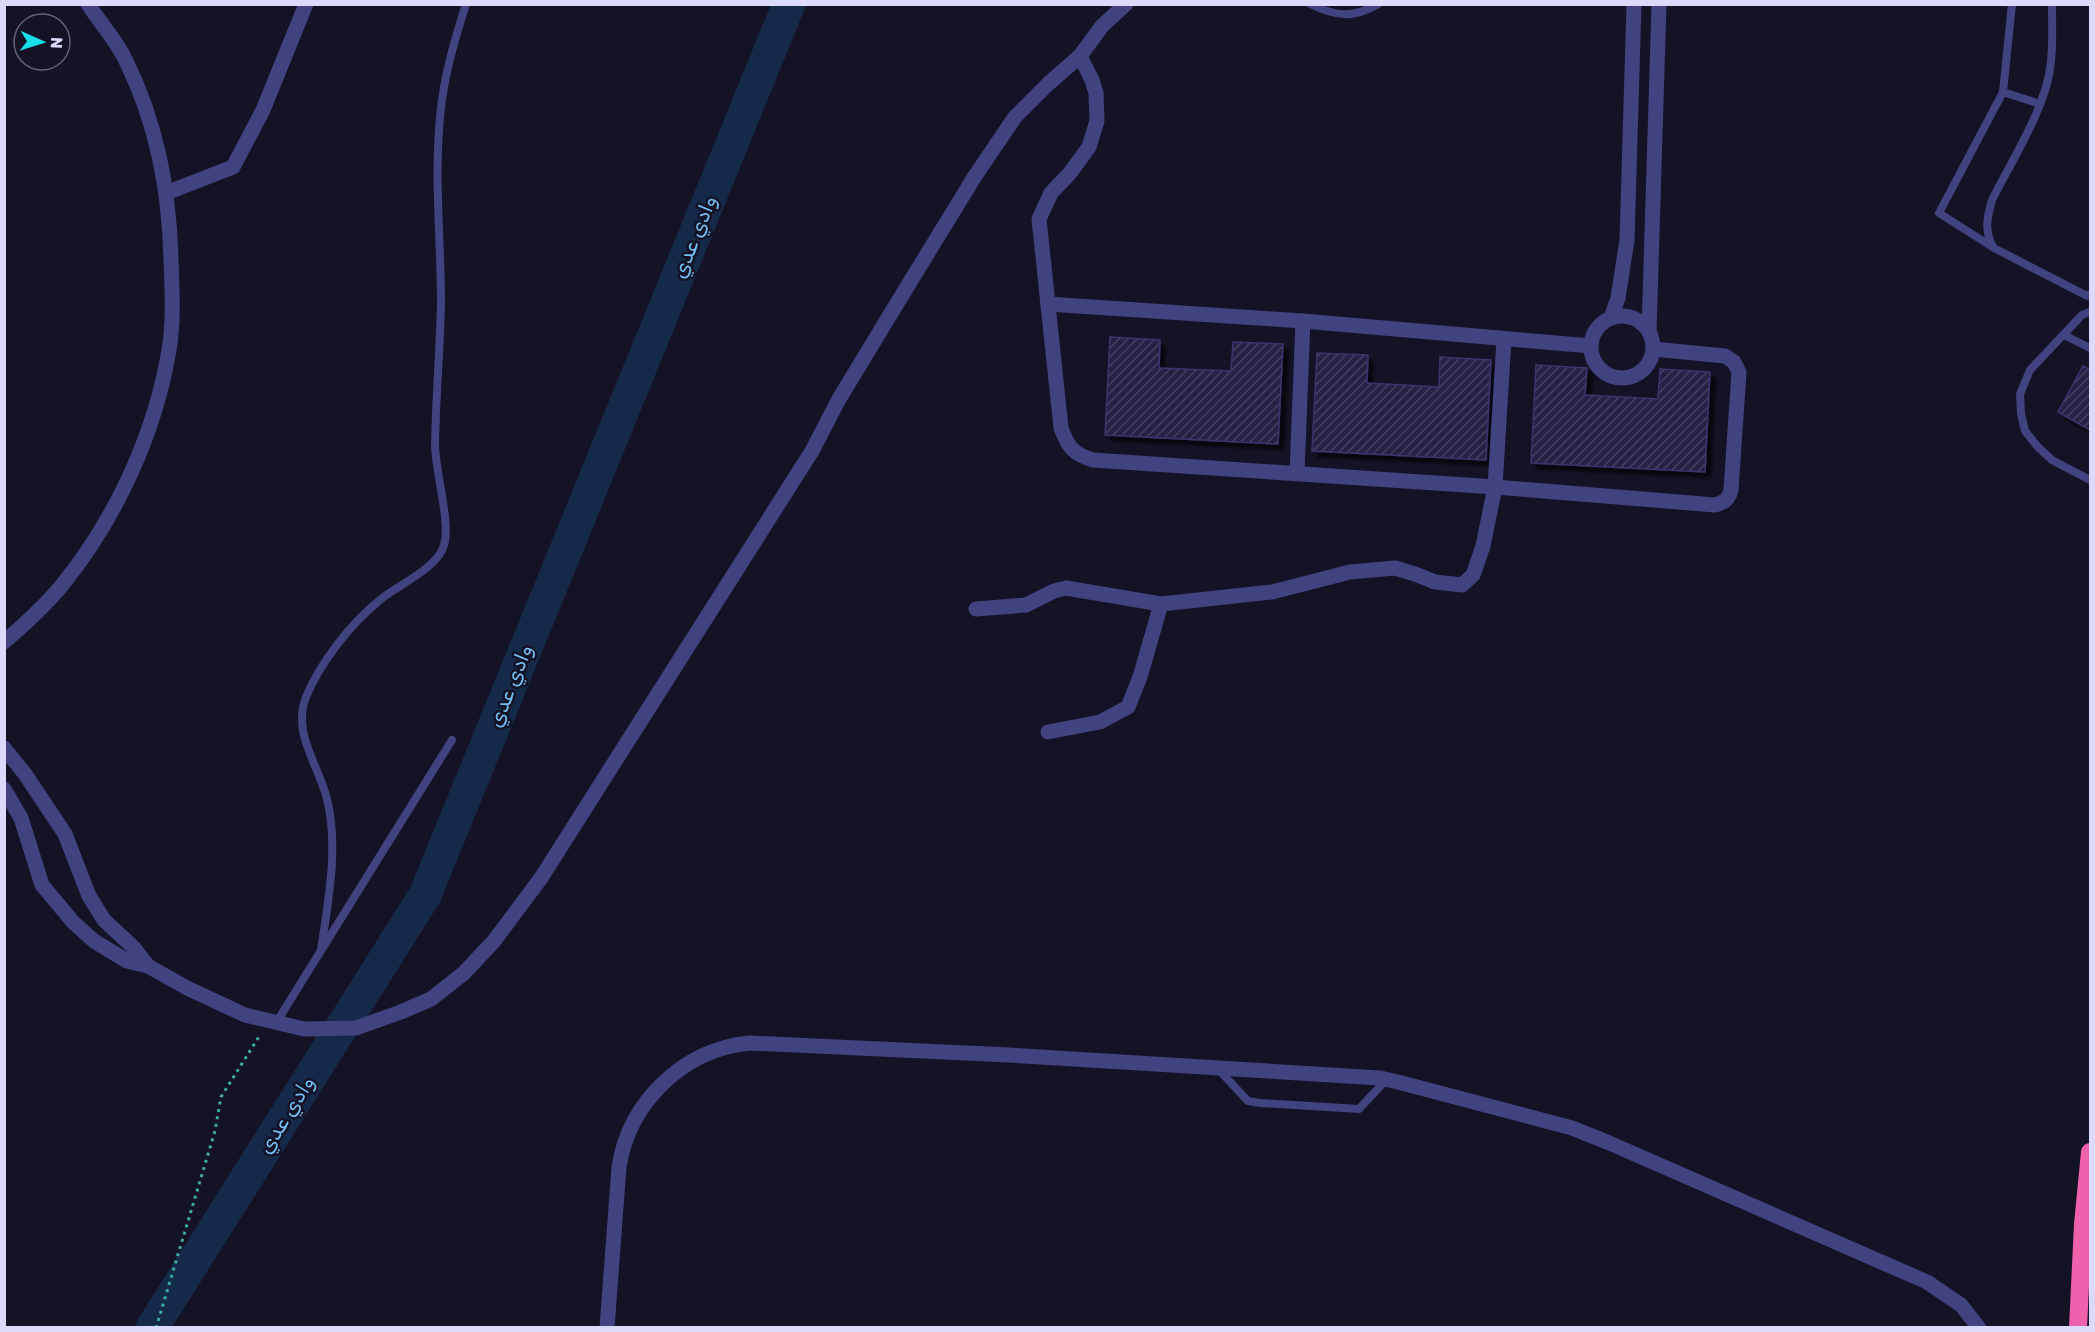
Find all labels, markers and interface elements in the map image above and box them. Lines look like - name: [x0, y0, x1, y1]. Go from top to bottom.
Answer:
- north arrow: [12, 12, 72, 72]
- text: N: [47, 37, 66, 49]
- water label: وادي عدي: [667, 192, 723, 283]
- water label: وادي عدي: [483, 641, 539, 732]
- water label: وادي عدي: [253, 1072, 321, 1159]

